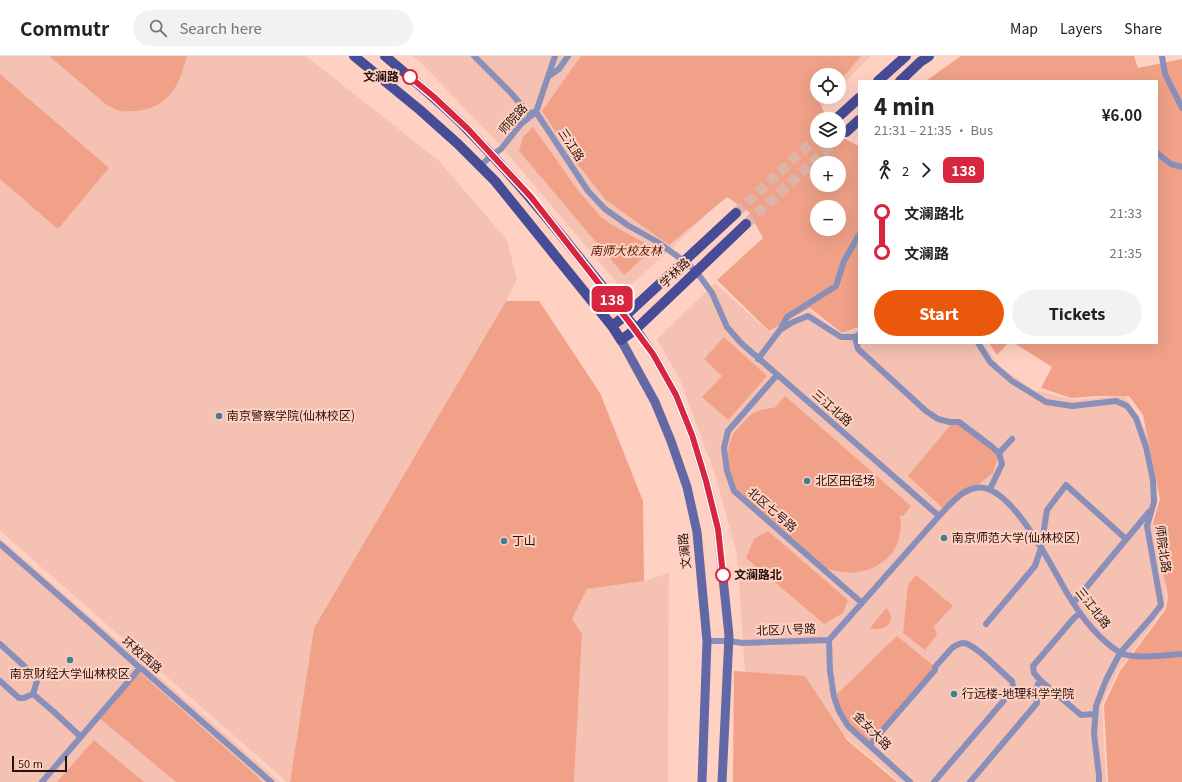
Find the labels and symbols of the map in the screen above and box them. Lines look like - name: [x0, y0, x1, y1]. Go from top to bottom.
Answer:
- place label: 文澜路: [363, 67, 399, 84]
- marker: 文澜路: [402, 69, 418, 85]
- street label: 师院路: [494, 99, 530, 137]
- street label: 三江路: [555, 124, 589, 164]
- park label: 南师大校友林: [590, 241, 664, 258]
- street label: 学林路: [655, 253, 693, 291]
- line badge: 138: [589, 286, 635, 312]
- street label: 三江北路: [809, 385, 857, 429]
- place label: 南京警察学院(仙林校区): [227, 406, 355, 423]
- marker: 南京警察学院(仙林校区): [214, 411, 224, 421]
- place label: 北区田径场: [815, 471, 875, 488]
- marker: 北区田径场: [802, 476, 812, 486]
- street label: 北区七号路: [745, 483, 801, 535]
- street label: 师院北路: [1153, 524, 1176, 574]
- place label: 南京师范大学(仙林校区): [952, 528, 1080, 545]
- place label: 丁山: [512, 531, 536, 548]
- street label: 文澜路: [673, 532, 694, 570]
- marker: 南京师范大学(仙林校区): [939, 533, 949, 543]
- marker: 丁山: [499, 536, 509, 546]
- place label: 文澜路北: [734, 565, 782, 582]
- marker: 文澜路北: [715, 567, 731, 583]
- street label: 三江北路: [1073, 583, 1116, 631]
- street label: 北区八号路: [756, 619, 816, 638]
- street label: 环校西路: [119, 632, 167, 676]
- marker: 南京财经大学仙林校区: [65, 655, 75, 665]
- place label: 南京财经大学仙林校区: [10, 664, 130, 681]
- place label: 行远楼-地理科学学院: [962, 684, 1074, 701]
- marker: 行远楼-地理科学学院: [949, 689, 959, 699]
- street label: 金女大路: [850, 707, 896, 753]
- scale bar: [12, 754, 67, 773]

